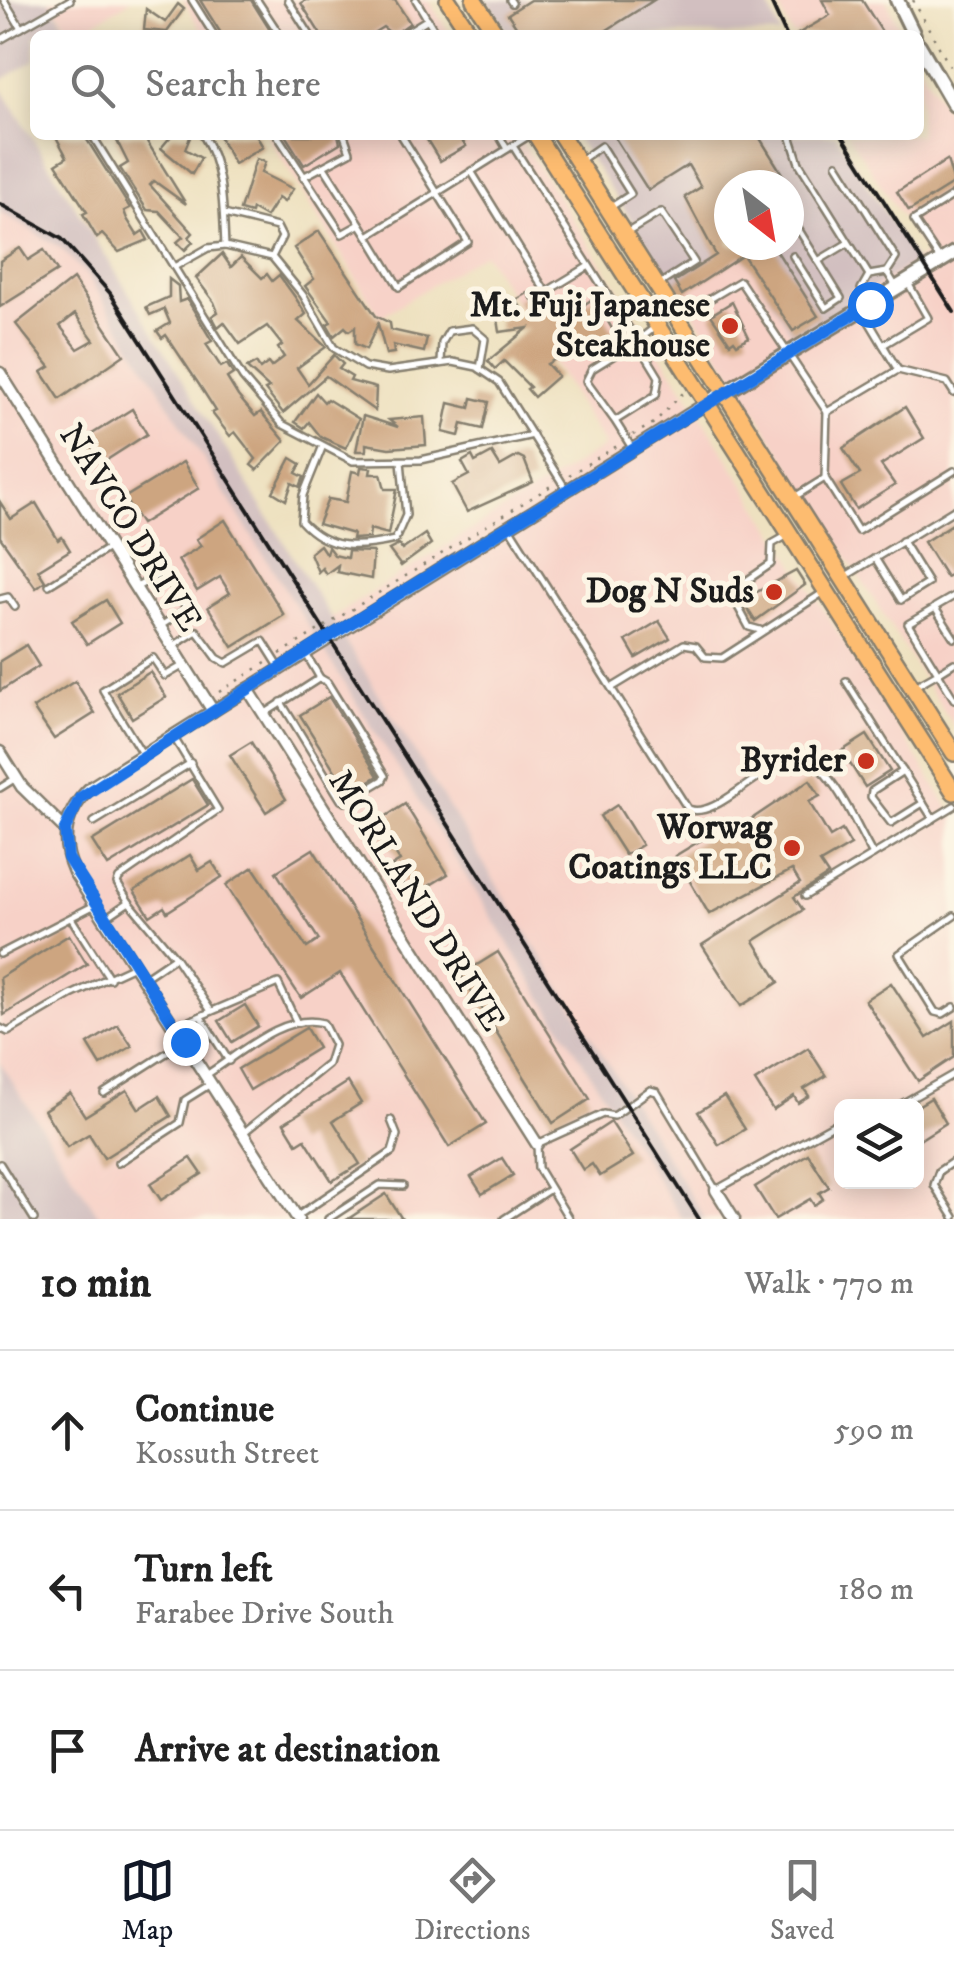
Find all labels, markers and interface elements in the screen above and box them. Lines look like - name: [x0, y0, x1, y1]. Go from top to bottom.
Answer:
- search box: [30, 30, 924, 140]
- icon: search: [65, 58, 120, 113]
- text: Search here: [145, 61, 321, 109]
- north arrow: [714, 170, 804, 260]
- route start: [848, 282, 894, 328]
- place label: Mt. Fuji Japanese Steakhouse: [470, 284, 711, 368]
- marker: Mt. Fuji Japanese Steakhouse: [719, 315, 741, 337]
- street label: NAVCO DRIVE: [49, 416, 211, 640]
- place label: Dog N Suds: [586, 570, 754, 614]
- marker: Dog N Suds: [763, 581, 785, 603]
- place label: Byrider: [740, 739, 847, 783]
- marker: Byrider: [855, 750, 877, 772]
- street label: MORLAND DRIVE: [318, 762, 514, 1040]
- place label: Worwag Coatings LLC: [568, 806, 773, 890]
- marker: Worwag Coatings LLC: [781, 837, 803, 859]
- route end: [163, 1020, 209, 1066]
- map controls: [834, 1099, 924, 1189]
- button: layers: [834, 1099, 924, 1189]
- text: 10 min: [40, 1258, 151, 1310]
- text: Walk · 770 m: [744, 1264, 914, 1304]
- text: Continue: [135, 1386, 274, 1434]
- icon: ahead: [40, 1403, 95, 1458]
- text: 590 m: [834, 1410, 914, 1450]
- text: Kossuth Street: [135, 1434, 319, 1474]
- text: Turn left: [135, 1546, 273, 1594]
- icon: left: [40, 1563, 95, 1618]
- text: 180 m: [838, 1570, 914, 1610]
- text: Farabee Drive South: [135, 1594, 394, 1634]
- icon: arrive: [40, 1723, 95, 1778]
- text: Arrive at destination: [135, 1726, 440, 1774]
- tab: Map: [120, 1853, 175, 1948]
- tab: Directions: [414, 1853, 530, 1948]
- tab: Saved: [770, 1853, 834, 1948]

